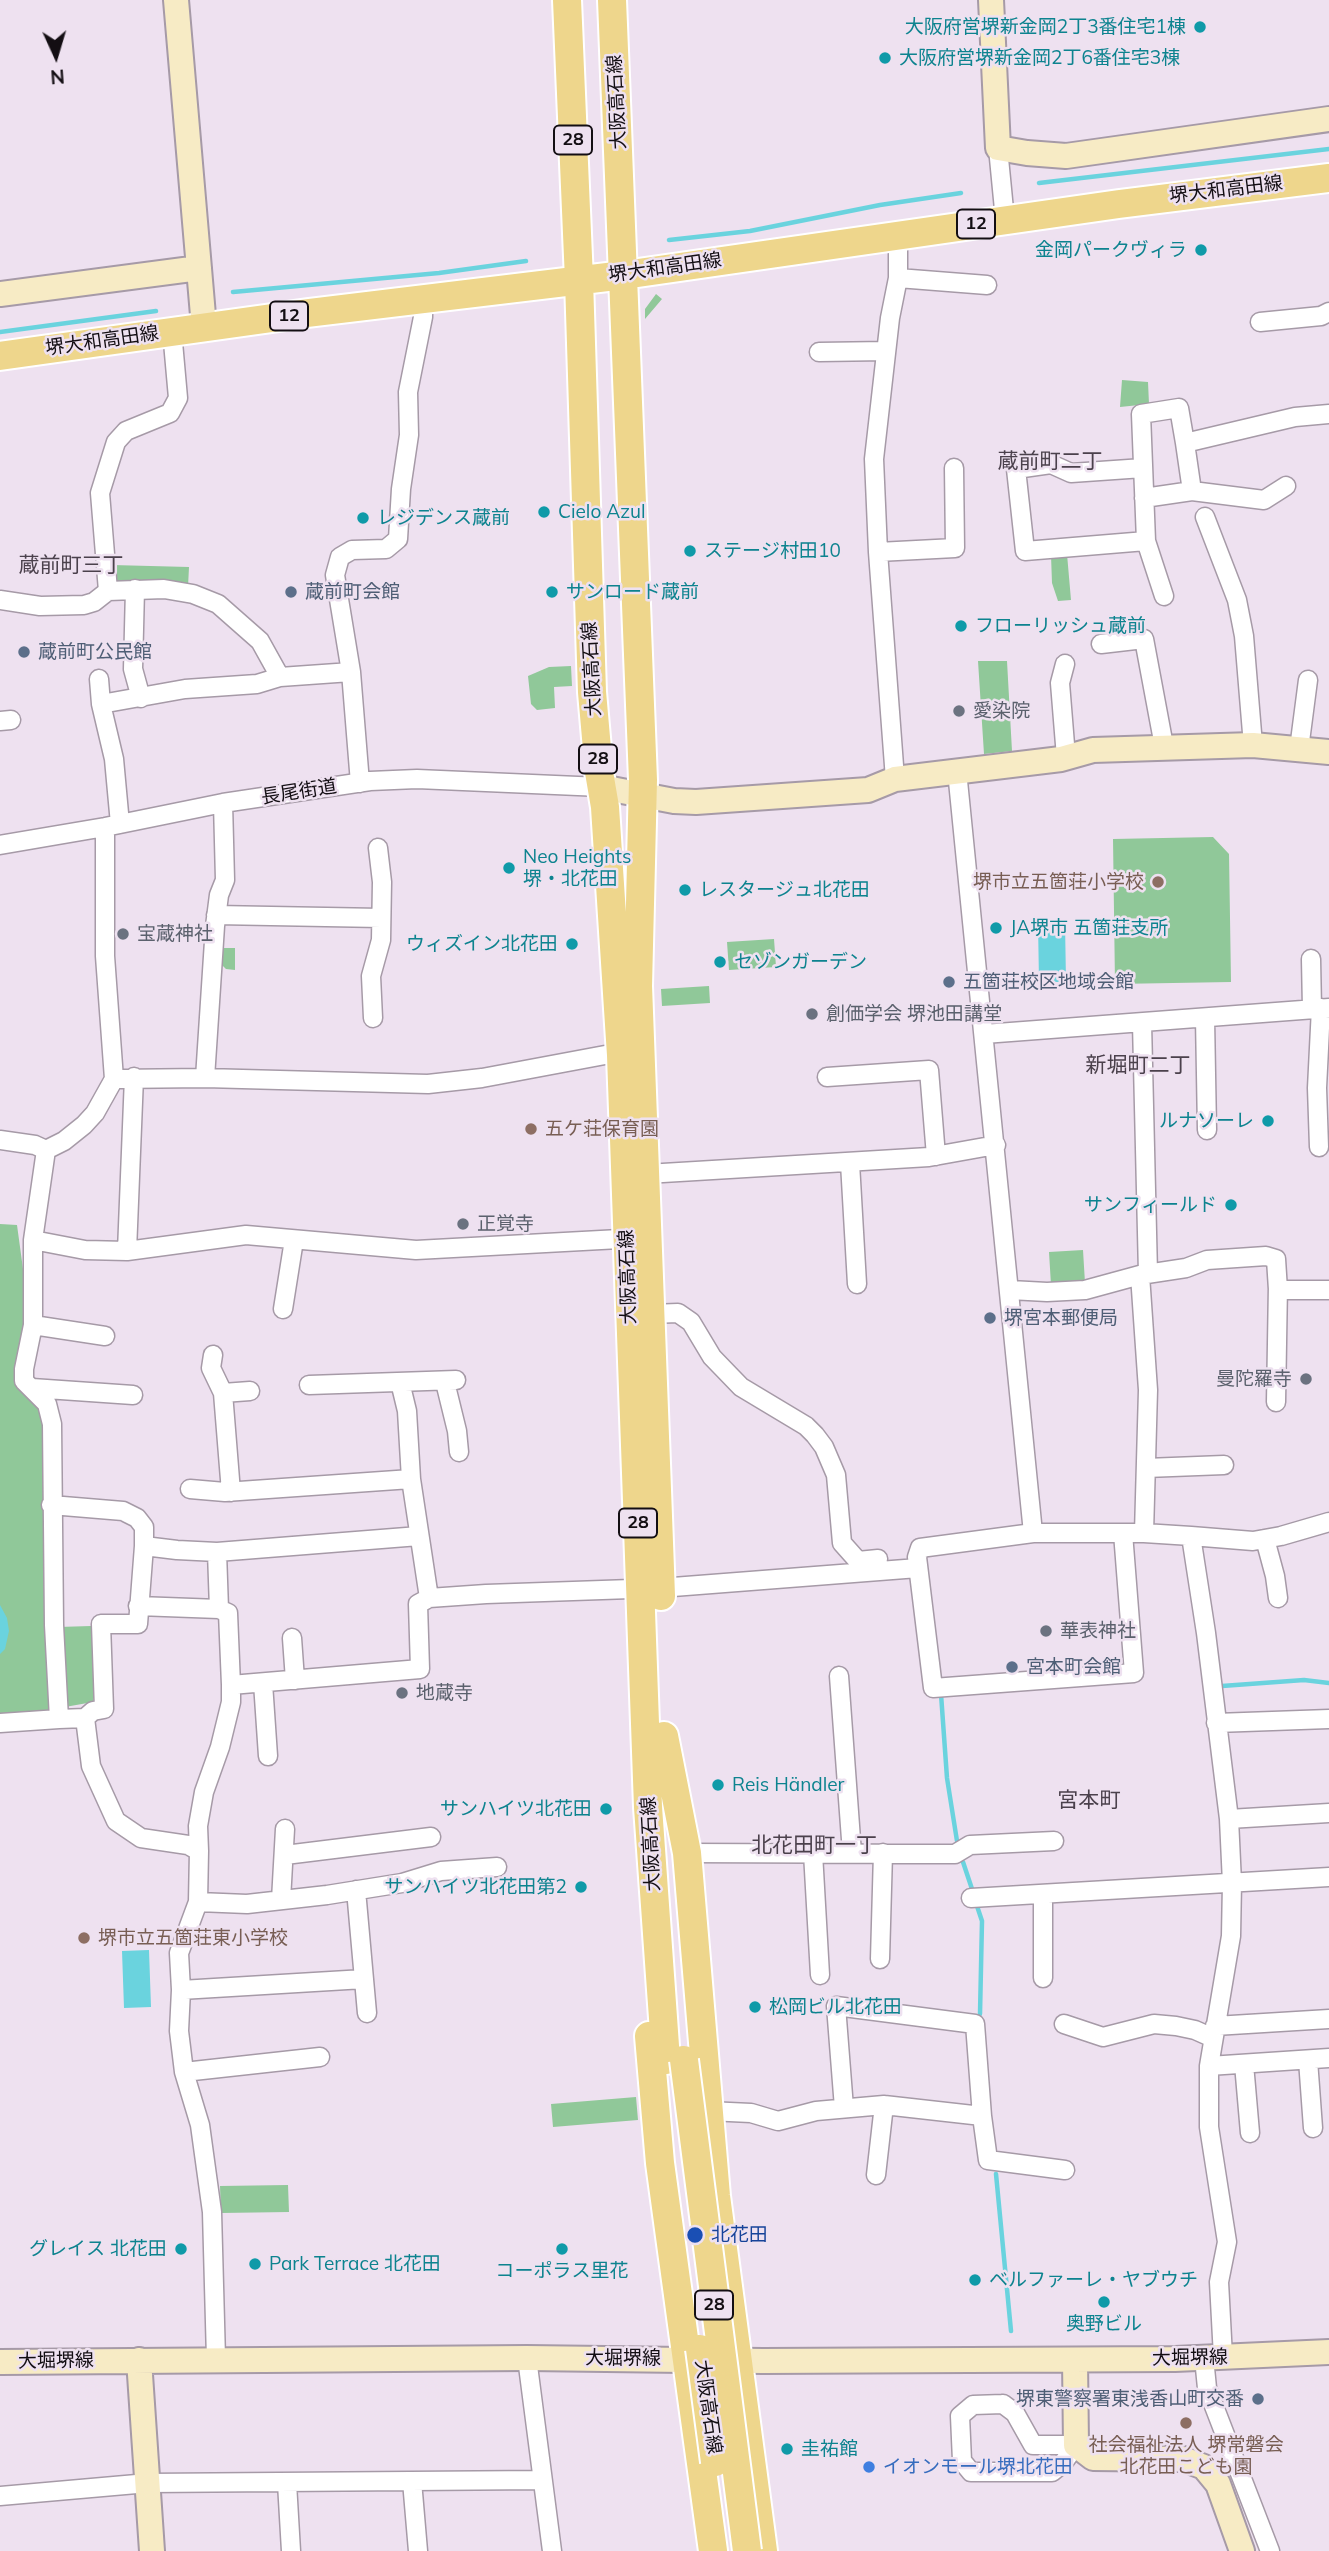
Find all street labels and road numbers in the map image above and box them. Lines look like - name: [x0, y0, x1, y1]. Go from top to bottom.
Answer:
- street label: 大阪高石線: [603, 54, 631, 150]
- road number: 28: [554, 125, 592, 154]
- street label: 堺大和高田線: [1168, 172, 1284, 208]
- road number: 12: [957, 210, 995, 238]
- street label: 堺大和高田線: [607, 249, 723, 287]
- road number: 12: [270, 302, 308, 330]
- street label: 堺大和高田線: [44, 322, 160, 360]
- street label: 大阪高石線: [578, 621, 606, 717]
- road number: 28: [579, 744, 617, 774]
- street label: 長尾街道: [260, 775, 338, 809]
- street label: 大阪高石線: [615, 1229, 641, 1325]
- road number: 28: [619, 1508, 657, 1538]
- street label: 大阪高石線: [637, 1796, 665, 1892]
- road number: 28: [695, 2290, 733, 2320]
- street label: 大堀堺線: [1152, 2346, 1228, 2370]
- street label: 大堀堺線: [585, 2347, 661, 2369]
- street label: 大堀堺線: [18, 2349, 94, 2373]
- street label: 大阪高石線: [690, 2358, 726, 2456]

